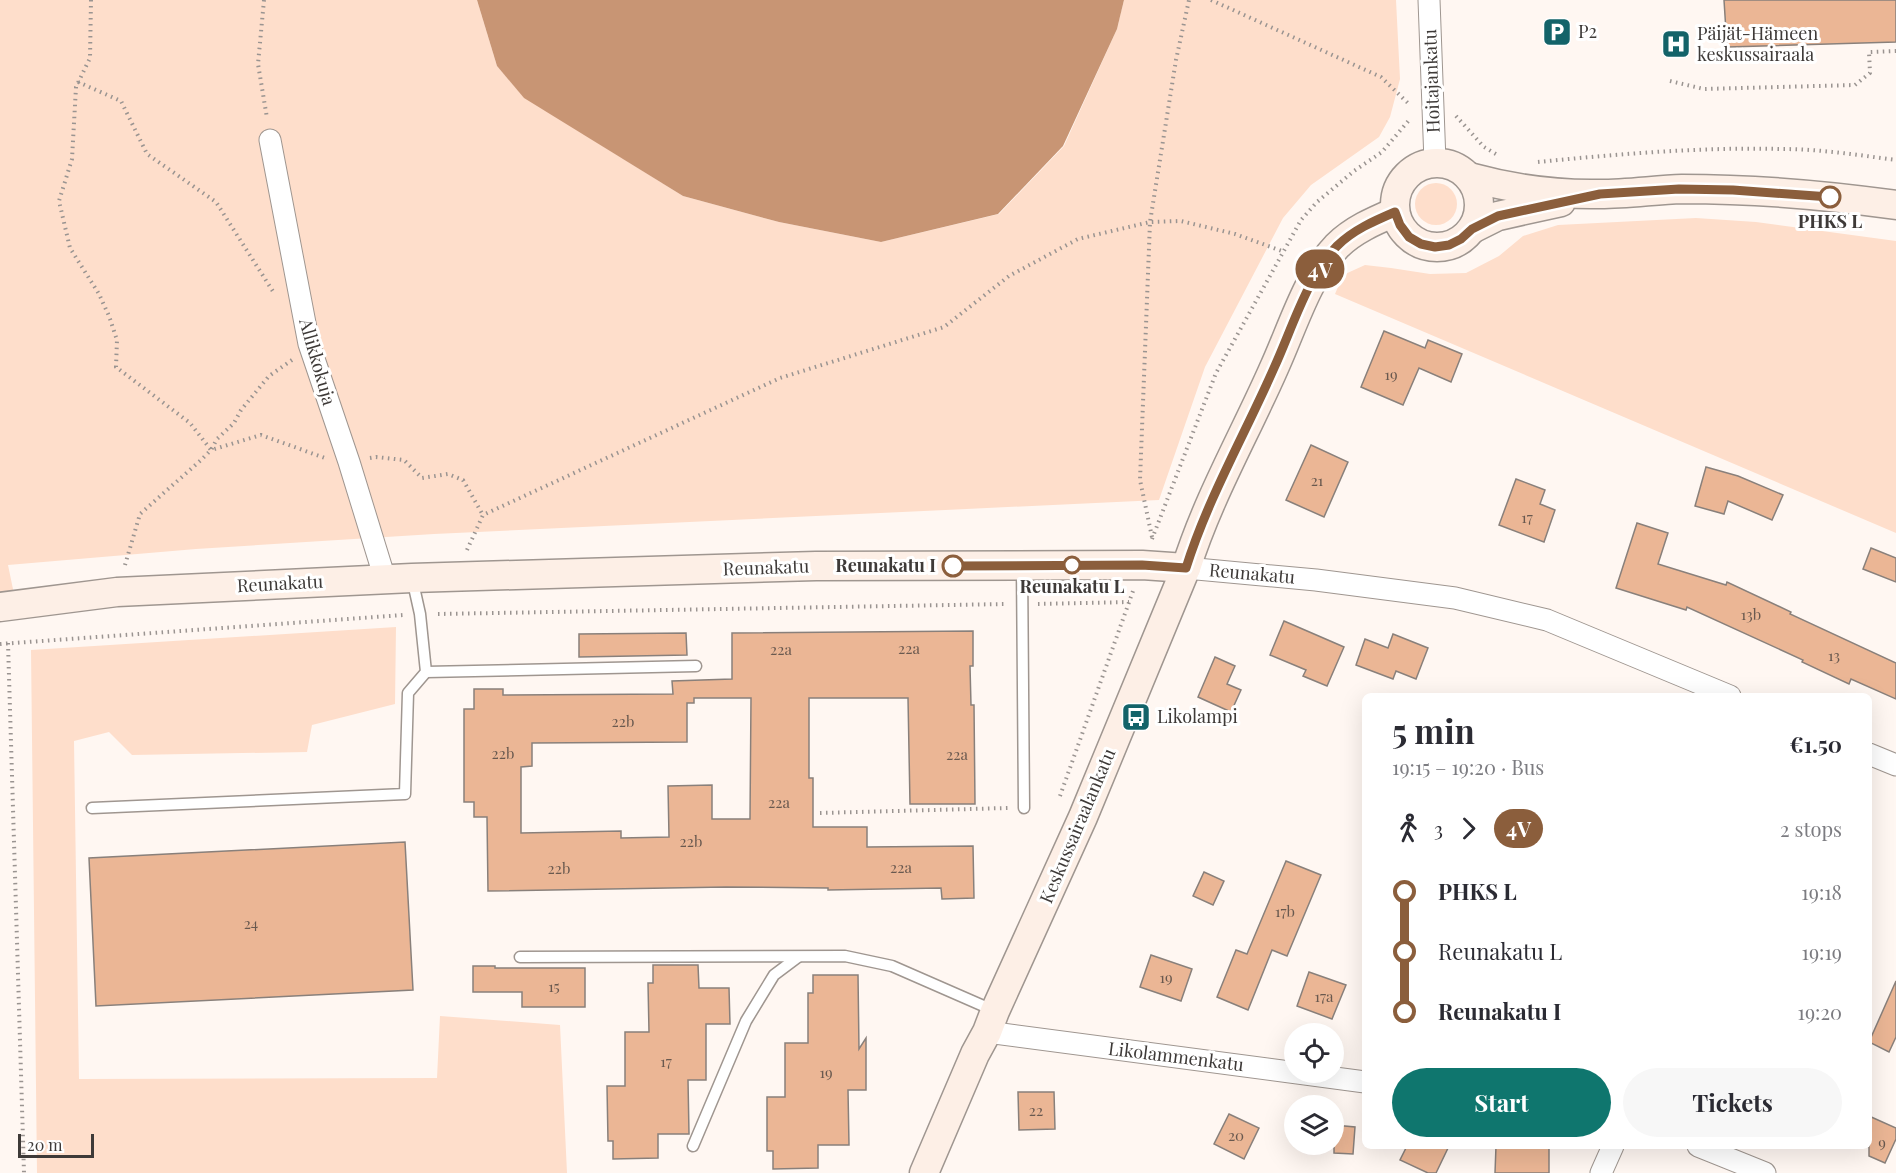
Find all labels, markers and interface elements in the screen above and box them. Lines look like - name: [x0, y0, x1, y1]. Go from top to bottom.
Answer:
- parking icon: P2: [1541, 16, 1573, 48]
- place label: P2: [1578, 19, 1597, 43]
- place label: Päijät-Hämeen keskussairaala: [1697, 21, 1818, 66]
- street label: Hoitajankatu: [1417, 28, 1445, 133]
- hospital icon: Päijät-Hämeen keskussairaala: [1660, 28, 1692, 60]
- marker: PHKS L: [1819, 186, 1841, 208]
- place label: PHKS L: [1798, 209, 1862, 233]
- line badge: 4V: [1293, 250, 1347, 288]
- text: 4V: [1307, 255, 1333, 283]
- street label: Allikkokuja: [294, 314, 342, 408]
- house number: 19: [1384, 364, 1398, 384]
- house number: 21: [1311, 470, 1324, 490]
- house number: 17: [1521, 507, 1533, 527]
- street label: Reunakatu: [722, 553, 810, 581]
- place label: Reunakatu I: [835, 553, 936, 577]
- marker: Reunakatu I: [942, 555, 964, 577]
- marker: Reunakatu L: [1063, 556, 1081, 574]
- street label: Reunakatu: [1208, 557, 1297, 589]
- street label: Reunakatu: [236, 569, 324, 597]
- place label: Reunakatu L: [1019, 574, 1125, 598]
- house number: 13b: [1741, 604, 1761, 624]
- house number: 22a: [898, 638, 920, 658]
- house number: 22a: [770, 639, 792, 659]
- house number: 13: [1828, 645, 1840, 665]
- bus stop icon: Likolampi: [1120, 701, 1152, 733]
- place label: Likolampi: [1157, 704, 1238, 728]
- text: 5 min: [1392, 708, 1475, 752]
- house number: 22b: [612, 711, 634, 731]
- text: €1.50: [1790, 729, 1842, 759]
- house number: 22b: [492, 743, 514, 763]
- house number: 22a: [946, 744, 968, 764]
- street label: Keskussairaalankatu: [1034, 744, 1121, 907]
- text: 19:15 – 19:20 · Bus: [1392, 753, 1544, 780]
- house number: 22a: [768, 792, 790, 812]
- icon: walk: [1392, 812, 1425, 845]
- icon: forward: [1452, 812, 1485, 845]
- text: 4V: [1506, 814, 1531, 842]
- text: 3: [1434, 815, 1443, 842]
- text: 2 stops: [1780, 815, 1842, 842]
- house number: 22b: [680, 831, 702, 851]
- house number: 22a: [890, 857, 912, 877]
- house number: 22b: [548, 858, 570, 878]
- text: PHKS L: [1438, 876, 1517, 906]
- text: 19:18: [1801, 878, 1842, 905]
- house number: 17b: [1275, 901, 1295, 921]
- house number: 24: [244, 913, 258, 933]
- text: Reunakatu L: [1438, 936, 1562, 966]
- text: 19:19: [1802, 938, 1842, 965]
- house number: 19: [1159, 967, 1173, 987]
- house number: 15: [548, 976, 560, 996]
- house number: 17a: [1314, 986, 1334, 1006]
- text: Reunakatu I: [1438, 996, 1561, 1026]
- text: 19:20: [1798, 998, 1842, 1025]
- map controls: [1284, 1023, 1344, 1155]
- button: locate: [1284, 1023, 1344, 1083]
- street label: Likolammenkatu: [1107, 1036, 1246, 1076]
- house number: 17: [660, 1051, 672, 1071]
- house number: 19: [819, 1062, 833, 1082]
- button: Start: [1392, 1068, 1611, 1137]
- button: Tickets: [1623, 1068, 1842, 1137]
- button: layers: [1284, 1095, 1344, 1155]
- house number: 22: [1029, 1100, 1043, 1120]
- house number: 20: [1228, 1125, 1244, 1145]
- scale bar: [18, 1131, 94, 1158]
- house number: 9: [1878, 1132, 1886, 1152]
- text: 20 m: [27, 1134, 62, 1155]

